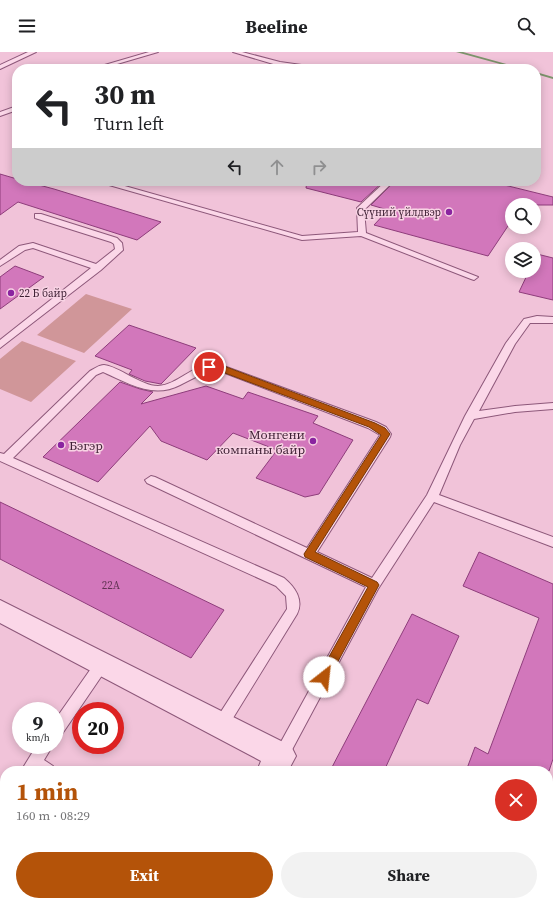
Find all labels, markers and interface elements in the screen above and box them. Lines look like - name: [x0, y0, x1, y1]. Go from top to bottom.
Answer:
- text: Beeline: [245, 14, 308, 39]
- icon: menu: [16, 15, 38, 37]
- icon: search: [515, 15, 537, 37]
- text: 30 m: [94, 75, 156, 113]
- icon: left: [28, 80, 80, 132]
- text: Turn left: [94, 111, 164, 136]
- icon: left: [224, 156, 246, 178]
- icon: ahead: [266, 156, 288, 178]
- icon: right: [308, 156, 330, 178]
- map controls: [505, 198, 541, 278]
- button: search: [505, 198, 541, 234]
- place label: Сүүний үйлдвэр: [357, 205, 441, 220]
- marker: Сүүний үйлдвэр: [444, 207, 454, 217]
- button: layers: [505, 242, 541, 278]
- place label: 22 Б байр: [19, 286, 67, 301]
- marker: 22 Б байр: [6, 288, 16, 298]
- pin: [192, 350, 226, 384]
- icon: arrive: [198, 356, 220, 378]
- place label: Монгени компаны байр: [216, 426, 305, 458]
- marker: Монгени компаны байр: [308, 436, 318, 446]
- place label: Бэгэр: [69, 437, 103, 454]
- marker: Бэгэр: [56, 440, 66, 450]
- house number: 22А: [102, 578, 121, 593]
- position arrow: [303, 656, 345, 698]
- speed limit sign: 20: [72, 702, 124, 754]
- text: 9: [33, 709, 43, 737]
- text: km/h: [26, 731, 50, 744]
- text: 1 min: [16, 775, 78, 808]
- button: close: [495, 779, 537, 821]
- text: 160 m · 08:29: [16, 807, 90, 824]
- button: Exit: [16, 852, 273, 898]
- button: Share: [281, 852, 537, 898]

